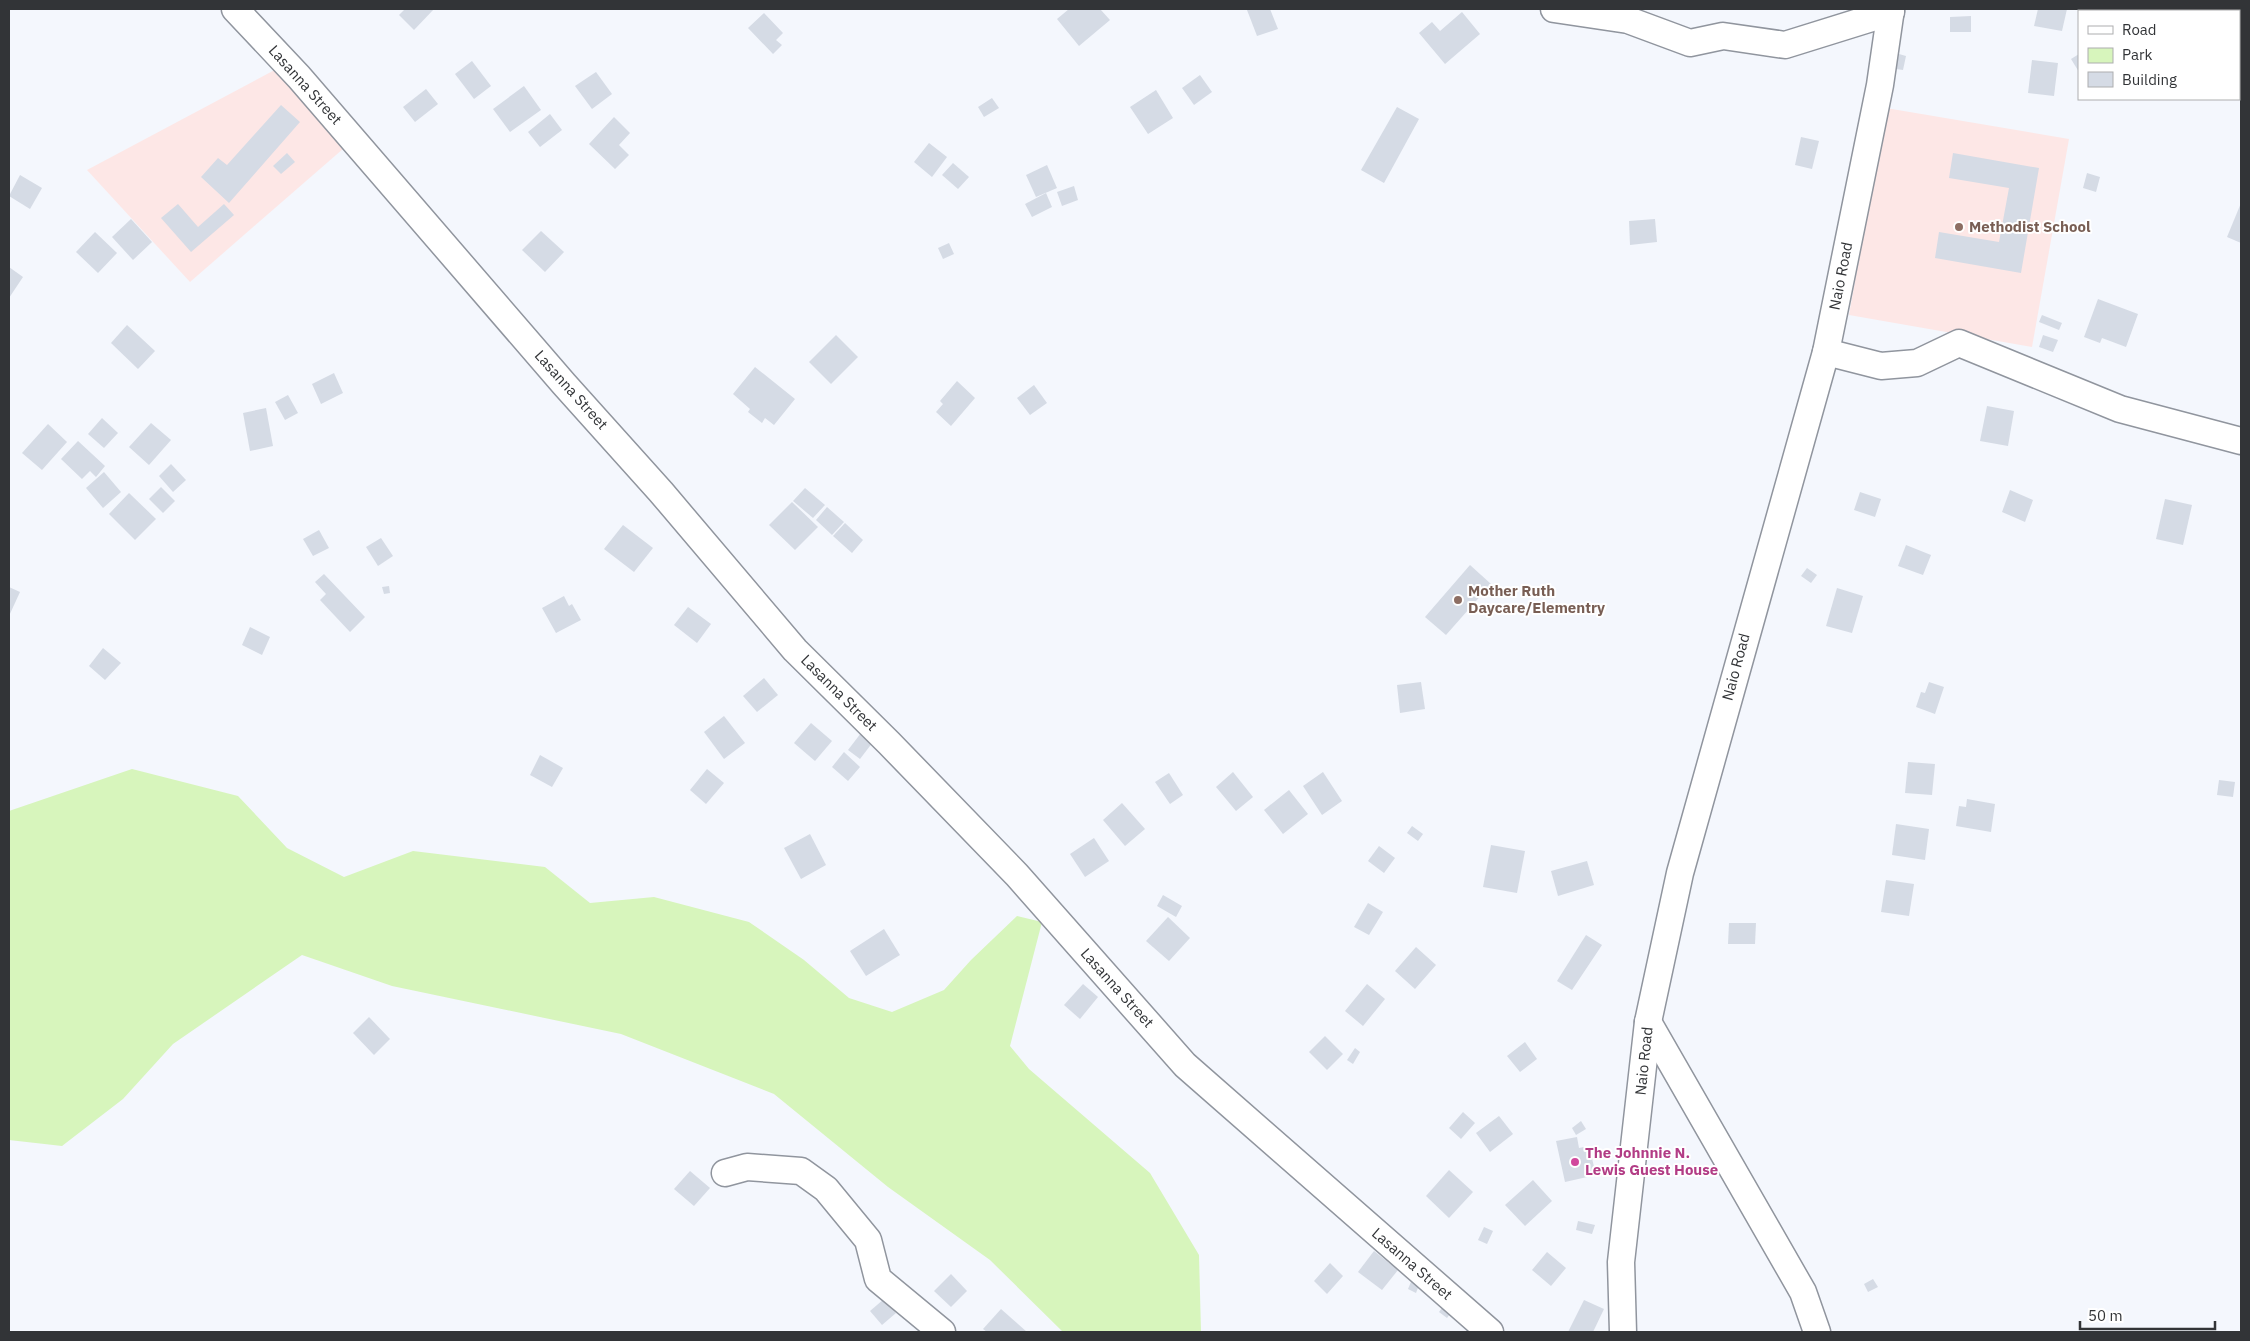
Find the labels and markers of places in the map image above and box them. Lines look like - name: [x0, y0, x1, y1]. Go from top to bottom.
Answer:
- place label: Methodist School: [1969, 217, 2091, 236]
- marker: Methodist School: [1953, 221, 1965, 233]
- place label: Mother Ruth Daycare/Elementry: [1468, 581, 1605, 617]
- marker: Mother Ruth Daycare/Elementry: [1452, 594, 1464, 606]
- place label: The Johnnie N. Lewis Guest House: [1585, 1143, 1718, 1179]
- marker: The Johnnie N. Lewis Guest House: [1569, 1156, 1581, 1168]

